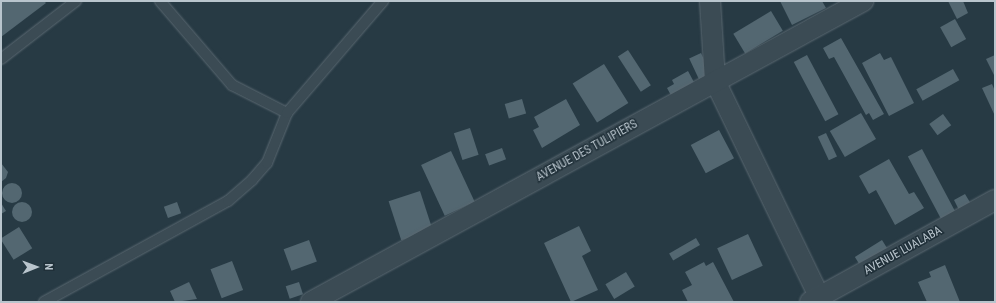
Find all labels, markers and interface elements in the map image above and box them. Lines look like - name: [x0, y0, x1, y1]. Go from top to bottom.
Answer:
- street label: AVENUE DES TULIPIERS: [534, 117, 640, 185]
- street label: AVENUE LUALABA: [861, 224, 945, 278]
- north arrow: [16, 247, 56, 287]
- text: N: [42, 263, 55, 270]

